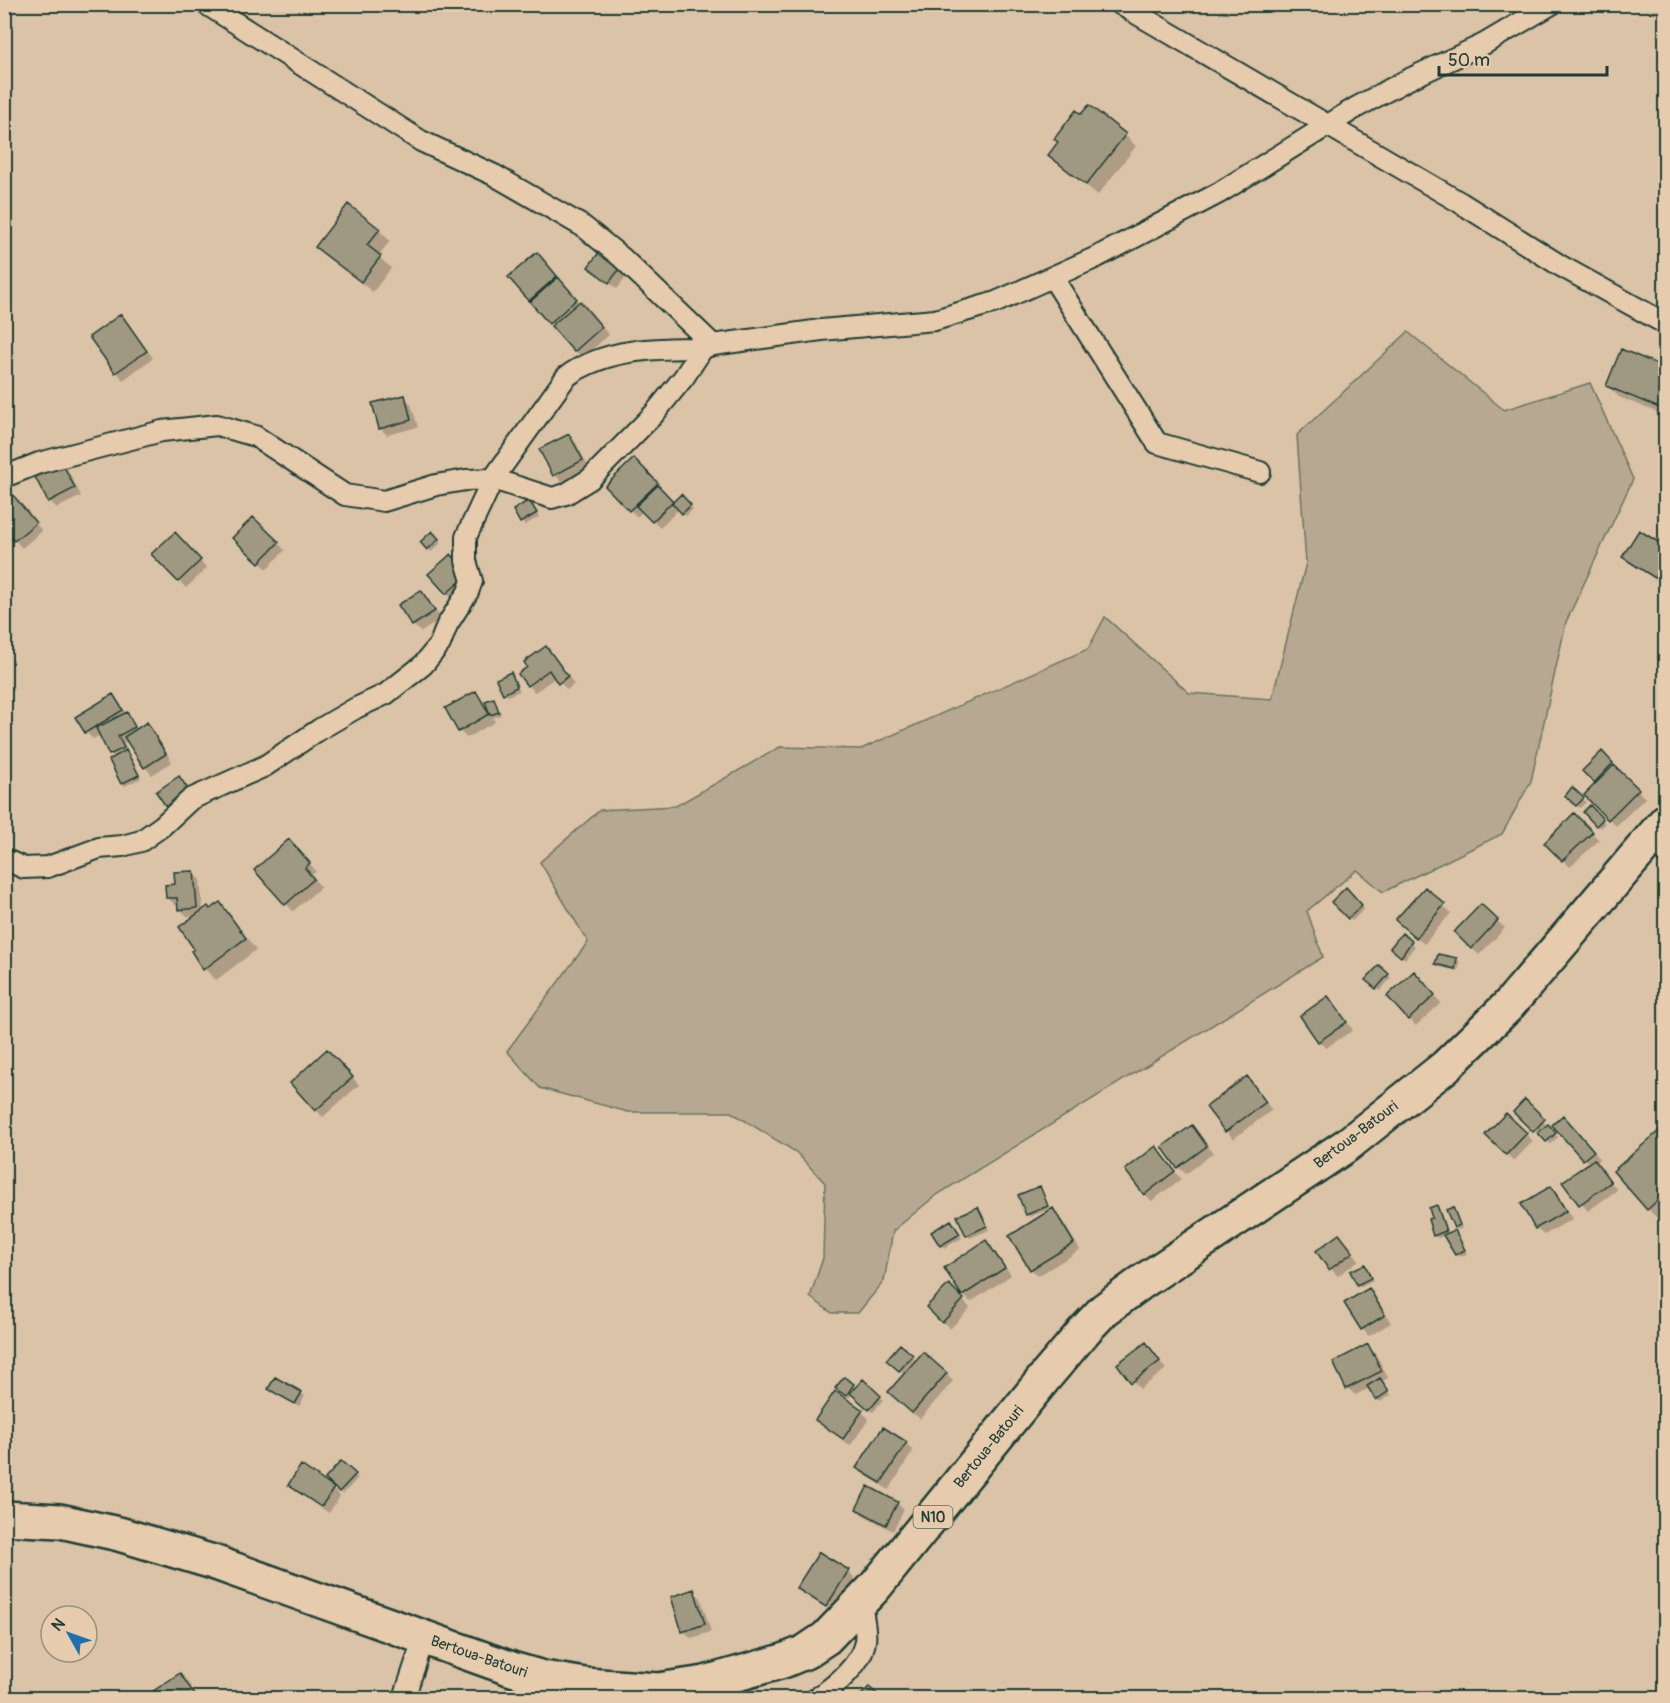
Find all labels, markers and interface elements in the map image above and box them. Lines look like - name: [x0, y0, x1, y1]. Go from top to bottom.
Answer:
- scale bar: [1439, 39, 1607, 77]
- text: 50 m: [1448, 49, 1490, 72]
- street label: Bertoua-Batouri: [1310, 1097, 1402, 1173]
- street label: Bertoua-Batouri: [950, 1402, 1028, 1492]
- road number: N10: [914, 1506, 952, 1528]
- north arrow: [39, 1604, 99, 1664]
- text: N: [47, 1614, 70, 1636]
- street label: Bertoua-Batouri: [428, 1632, 530, 1683]

